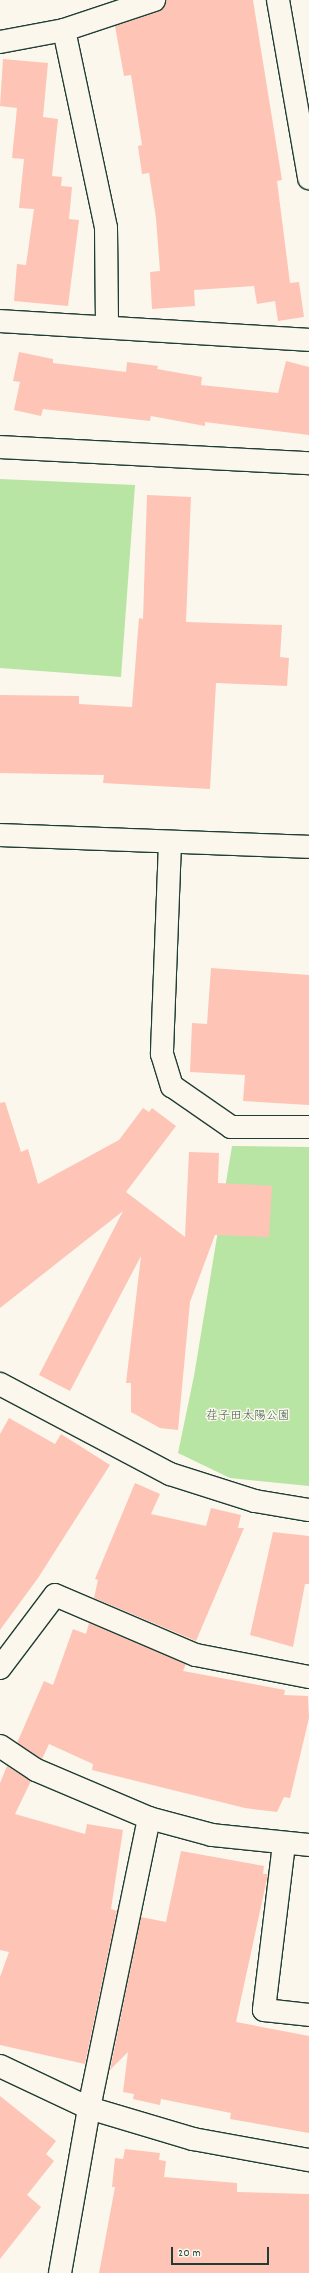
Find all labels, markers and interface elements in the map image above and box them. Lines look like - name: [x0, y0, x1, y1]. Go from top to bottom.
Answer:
- park label: 荏子田太陽公園: [206, 1410, 290, 1424]
- scale bar: [173, 2239, 271, 2265]
- text: 20 m: [178, 2245, 201, 2262]

